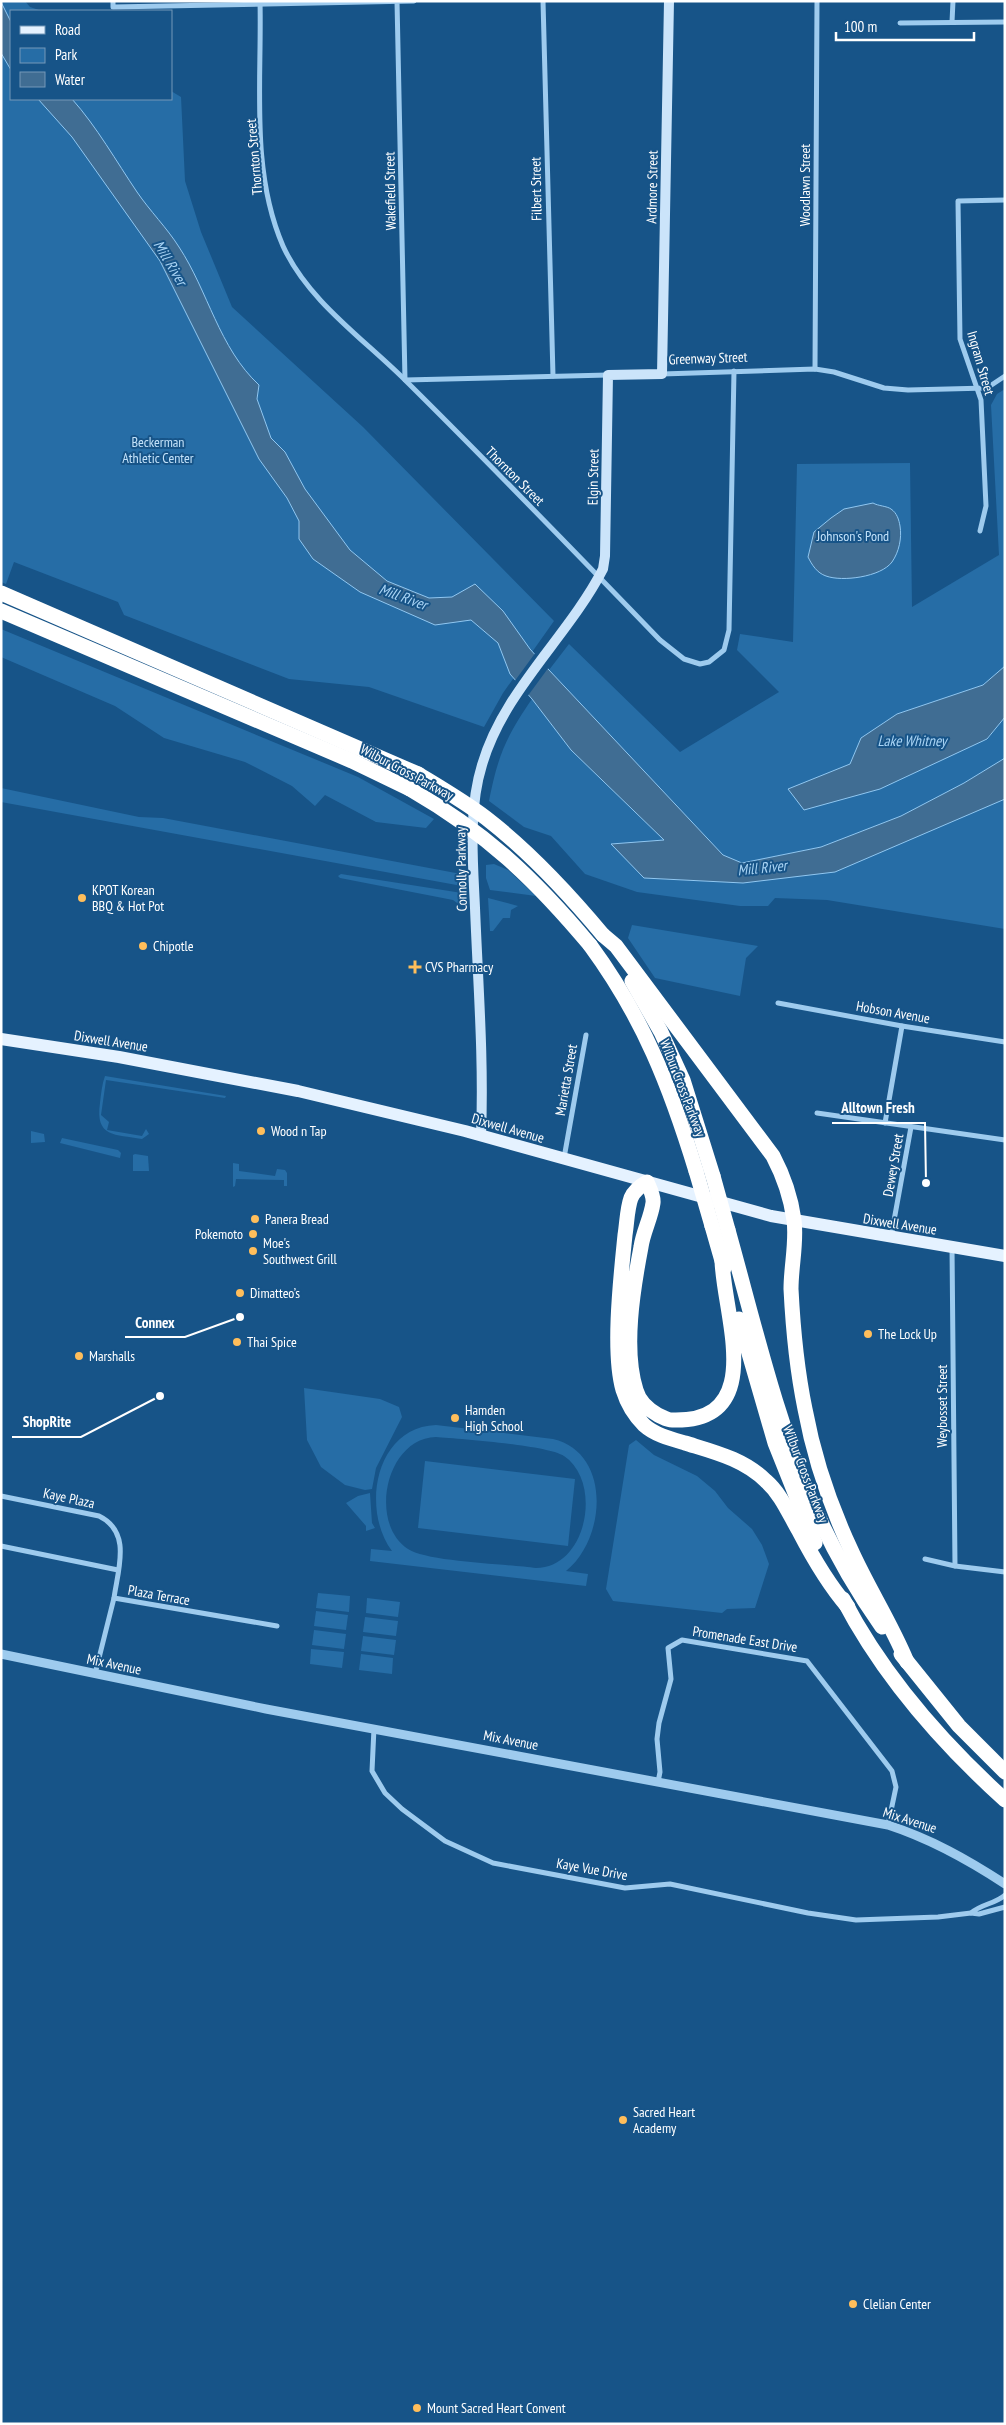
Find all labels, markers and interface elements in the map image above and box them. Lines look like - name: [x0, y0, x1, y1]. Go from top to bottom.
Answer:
- legend: [10, 10, 172, 100]
- scale bar: [836, 10, 974, 42]
- text: 100 m: [844, 17, 877, 36]
- text: Road: [55, 20, 81, 39]
- text: Park: [55, 45, 77, 64]
- text: Water: [55, 70, 86, 89]
- street label: Thornton Street: [242, 118, 266, 196]
- street label: Woodlawn Street: [796, 144, 814, 226]
- street label: Ardmore Street: [642, 150, 662, 224]
- street label: Wakefield Street: [380, 151, 400, 231]
- street label: Filbert Street: [526, 157, 546, 221]
- water label: Mill River: [150, 237, 192, 290]
- street label: Ingram Street: [963, 329, 999, 397]
- street label: Greenway Street: [668, 348, 748, 368]
- park label: Beckerman Athletic Center: [122, 433, 194, 467]
- street label: Thornton Street: [482, 443, 548, 509]
- street label: Elgin Street: [584, 448, 602, 505]
- park label: Johnson's Pond: [816, 527, 889, 545]
- water label: Mill River: [377, 579, 431, 615]
- water label: Lake Whitney: [877, 731, 949, 750]
- street label: Wilbur Cross Parkway: [357, 740, 457, 805]
- street label: Connolly Parkway: [451, 826, 471, 911]
- water label: Mill River: [736, 855, 789, 880]
- place label: KPOT Korean BBQ & Hot Pot: [92, 881, 164, 915]
- marker: KPOT Korean BBQ & Hot Pot: [76, 892, 88, 904]
- place label: Chipotle: [153, 937, 194, 955]
- marker: Chipotle: [137, 940, 149, 952]
- place label: CVS Pharmacy: [425, 958, 494, 976]
- marker: CVS Pharmacy: [409, 961, 421, 973]
- street label: Hobson Avenue: [855, 997, 931, 1027]
- street label: Dixwell Avenue: [73, 1026, 149, 1056]
- street label: Wilbur Cross Parkway: [656, 1037, 710, 1140]
- street label: Marietta Street: [551, 1043, 581, 1117]
- callout: Alltown Fresh: [832, 1093, 925, 1123]
- text: Alltown Fresh: [840, 1098, 915, 1117]
- street label: Dixwell Avenue: [470, 1109, 547, 1147]
- place label: Wood n Tap: [271, 1122, 327, 1140]
- marker: Wood n Tap: [255, 1125, 267, 1137]
- street label: Dewey Street: [879, 1132, 907, 1198]
- street label: Dixwell Avenue: [862, 1209, 938, 1239]
- place label: Panera Bread: [265, 1210, 329, 1228]
- marker: Panera Bread: [249, 1213, 261, 1225]
- place label: Pokemoto: [195, 1225, 243, 1243]
- marker: Pokemoto: [247, 1228, 259, 1240]
- place label: Moe's Southwest Grill: [263, 1234, 338, 1268]
- marker: Moe's Southwest Grill: [247, 1245, 259, 1257]
- place label: Dimatteo’s: [250, 1284, 300, 1302]
- marker: Dimatteo’s: [234, 1287, 246, 1299]
- callout: Connex: [125, 1307, 185, 1337]
- text: Connex: [135, 1313, 175, 1332]
- place label: The Lock Up: [878, 1325, 937, 1343]
- marker: The Lock Up: [862, 1328, 874, 1340]
- place label: Thai Spice: [247, 1333, 297, 1351]
- marker: Thai Spice: [231, 1336, 243, 1348]
- place label: Marshalls: [89, 1347, 135, 1365]
- marker: Marshalls: [73, 1350, 85, 1362]
- street label: Weybosset Street: [933, 1364, 951, 1447]
- place label: Hamden High School: [465, 1401, 524, 1435]
- callout: ShopRite: [12, 1407, 81, 1437]
- text: ShopRite: [23, 1412, 71, 1431]
- marker: Hamden High School: [449, 1412, 461, 1424]
- street label: Wilbur Cross Parkway: [779, 1423, 833, 1526]
- street label: Kaye Plaza: [42, 1484, 96, 1512]
- street label: Plaza Terrace: [127, 1581, 192, 1609]
- street label: Promenade East Drive: [691, 1622, 799, 1656]
- street label: Mix Avenue: [85, 1649, 143, 1679]
- street label: Mix Avenue: [482, 1726, 540, 1754]
- street label: Mix Avenue: [881, 1803, 939, 1837]
- street label: Kaye Vue Drive: [555, 1854, 629, 1884]
- place label: Sacred Heart Academy: [633, 2103, 695, 2137]
- marker: Sacred Heart Academy: [617, 2114, 629, 2126]
- place label: Clelian Center: [863, 2295, 931, 2313]
- marker: Clelian Center: [847, 2298, 859, 2310]
- place label: Mount Sacred Heart Convent: [427, 2399, 566, 2417]
- marker: Mount Sacred Heart Convent: [411, 2402, 423, 2414]

